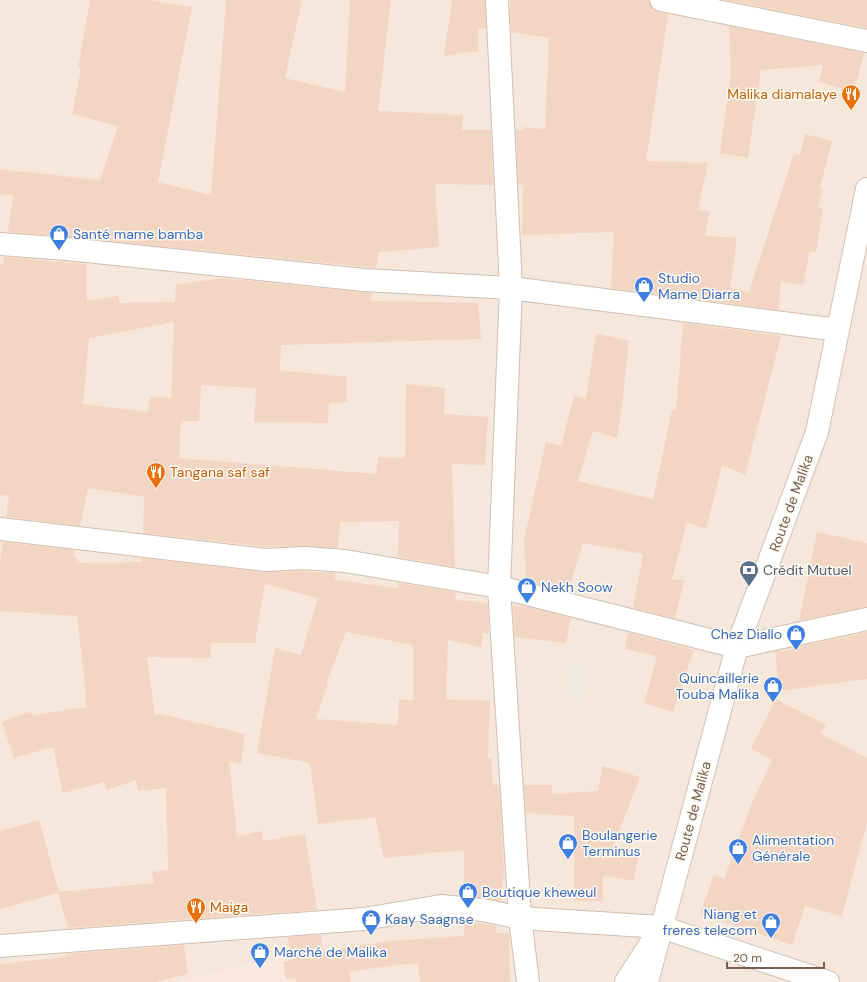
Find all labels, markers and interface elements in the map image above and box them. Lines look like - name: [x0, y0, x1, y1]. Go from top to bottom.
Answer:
- restaurant icon: Malika diamalaye: [840, 83, 862, 111]
- place label: Malika diamalaye: [727, 85, 837, 103]
- shop icon: Santé mame bamba: [48, 223, 70, 251]
- place label: Santé mame bamba: [73, 225, 203, 243]
- place label: Studio Mame Diarra: [658, 269, 740, 303]
- shop icon: Studio Mame Diarra: [633, 275, 655, 303]
- street label: Route de Malika: [765, 452, 817, 554]
- restaurant icon: Tangana saf saf: [145, 461, 167, 489]
- place label: Tangana saf saf: [170, 463, 270, 481]
- bank icon: Crédit Mutuel: [738, 559, 760, 587]
- place label: Crédit Mutuel: [763, 561, 852, 579]
- shop icon: Nekh Soow: [516, 576, 538, 604]
- place label: Nekh Soow: [541, 578, 613, 596]
- shop icon: Chez Diallo: [785, 623, 807, 651]
- place label: Chez Diallo: [711, 625, 782, 643]
- place label: Quincaillerie Touba Malika: [675, 669, 759, 703]
- shop icon: Quincaillerie Touba Malika: [762, 675, 784, 703]
- street label: Route de Malika: [671, 759, 715, 863]
- place label: Boulangerie Terminus: [582, 826, 658, 860]
- place label: Alimentation Générale: [752, 831, 834, 865]
- shop icon: Boulangerie Terminus: [557, 832, 579, 860]
- shop icon: Alimentation Générale: [727, 837, 749, 865]
- shop icon: Boutique kheweul: [457, 881, 479, 909]
- place label: Boutique kheweul: [482, 883, 596, 901]
- restaurant icon: Maiga: [185, 896, 207, 924]
- place label: Maiga: [210, 898, 248, 916]
- place label: Niang et freres telecom: [663, 905, 757, 939]
- shop icon: Kaay Saagnse: [360, 908, 382, 936]
- place label: Kaay Saagnse: [385, 910, 474, 928]
- shop icon: Niang et freres telecom: [760, 911, 782, 939]
- shop icon: Marché de Malika: [249, 941, 271, 969]
- place label: Marché de Malika: [274, 943, 387, 961]
- scale bar: [727, 944, 824, 970]
- text: 20 m: [733, 950, 762, 966]

